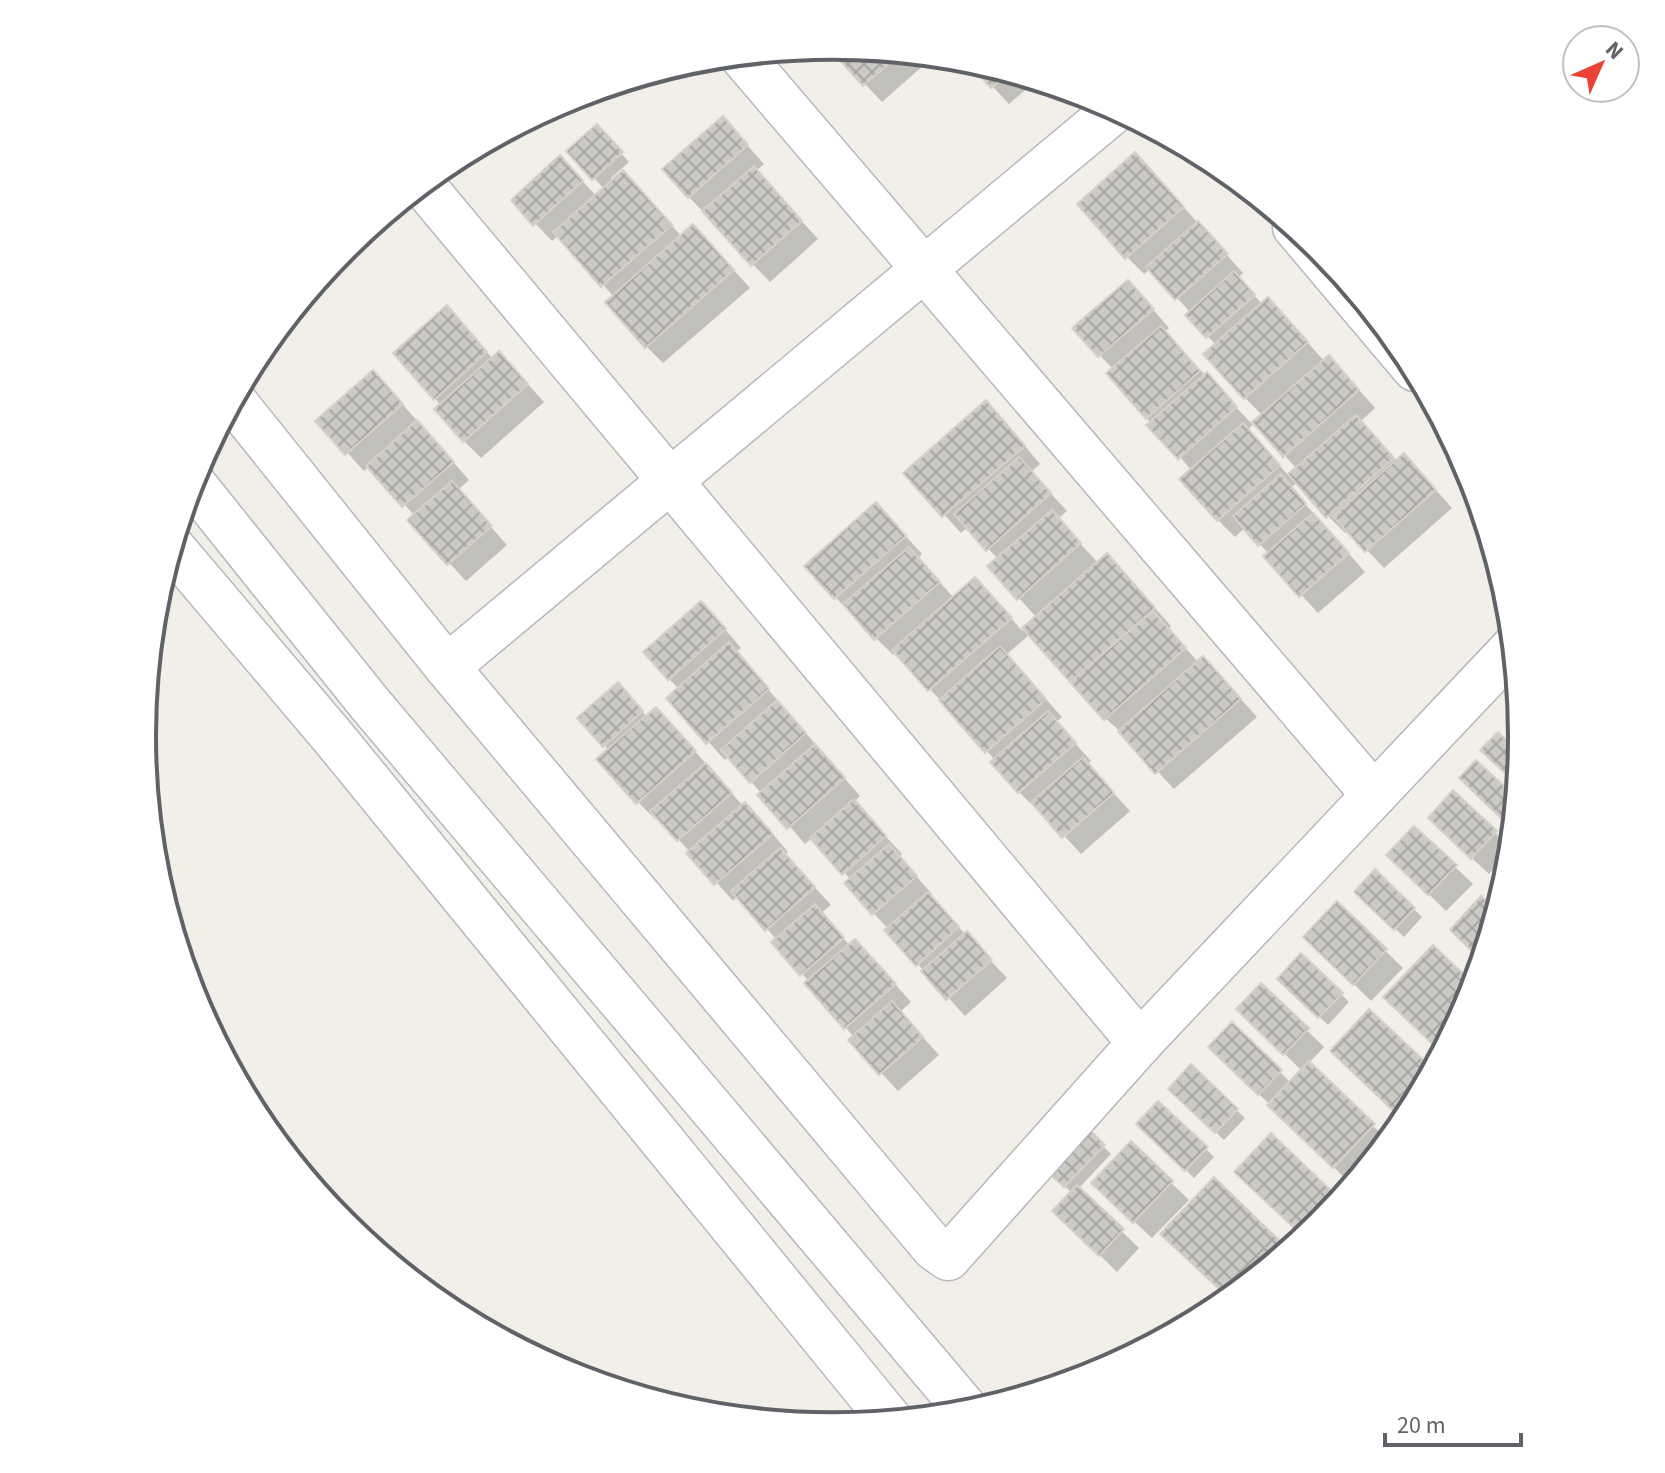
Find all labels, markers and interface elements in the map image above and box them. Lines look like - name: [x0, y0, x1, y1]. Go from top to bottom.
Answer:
- north arrow: [1561, 24, 1641, 104]
- text: N: [1598, 34, 1631, 67]
- scale bar: [1385, 1397, 1521, 1447]
- text: 20 m: [1397, 1408, 1446, 1443]

